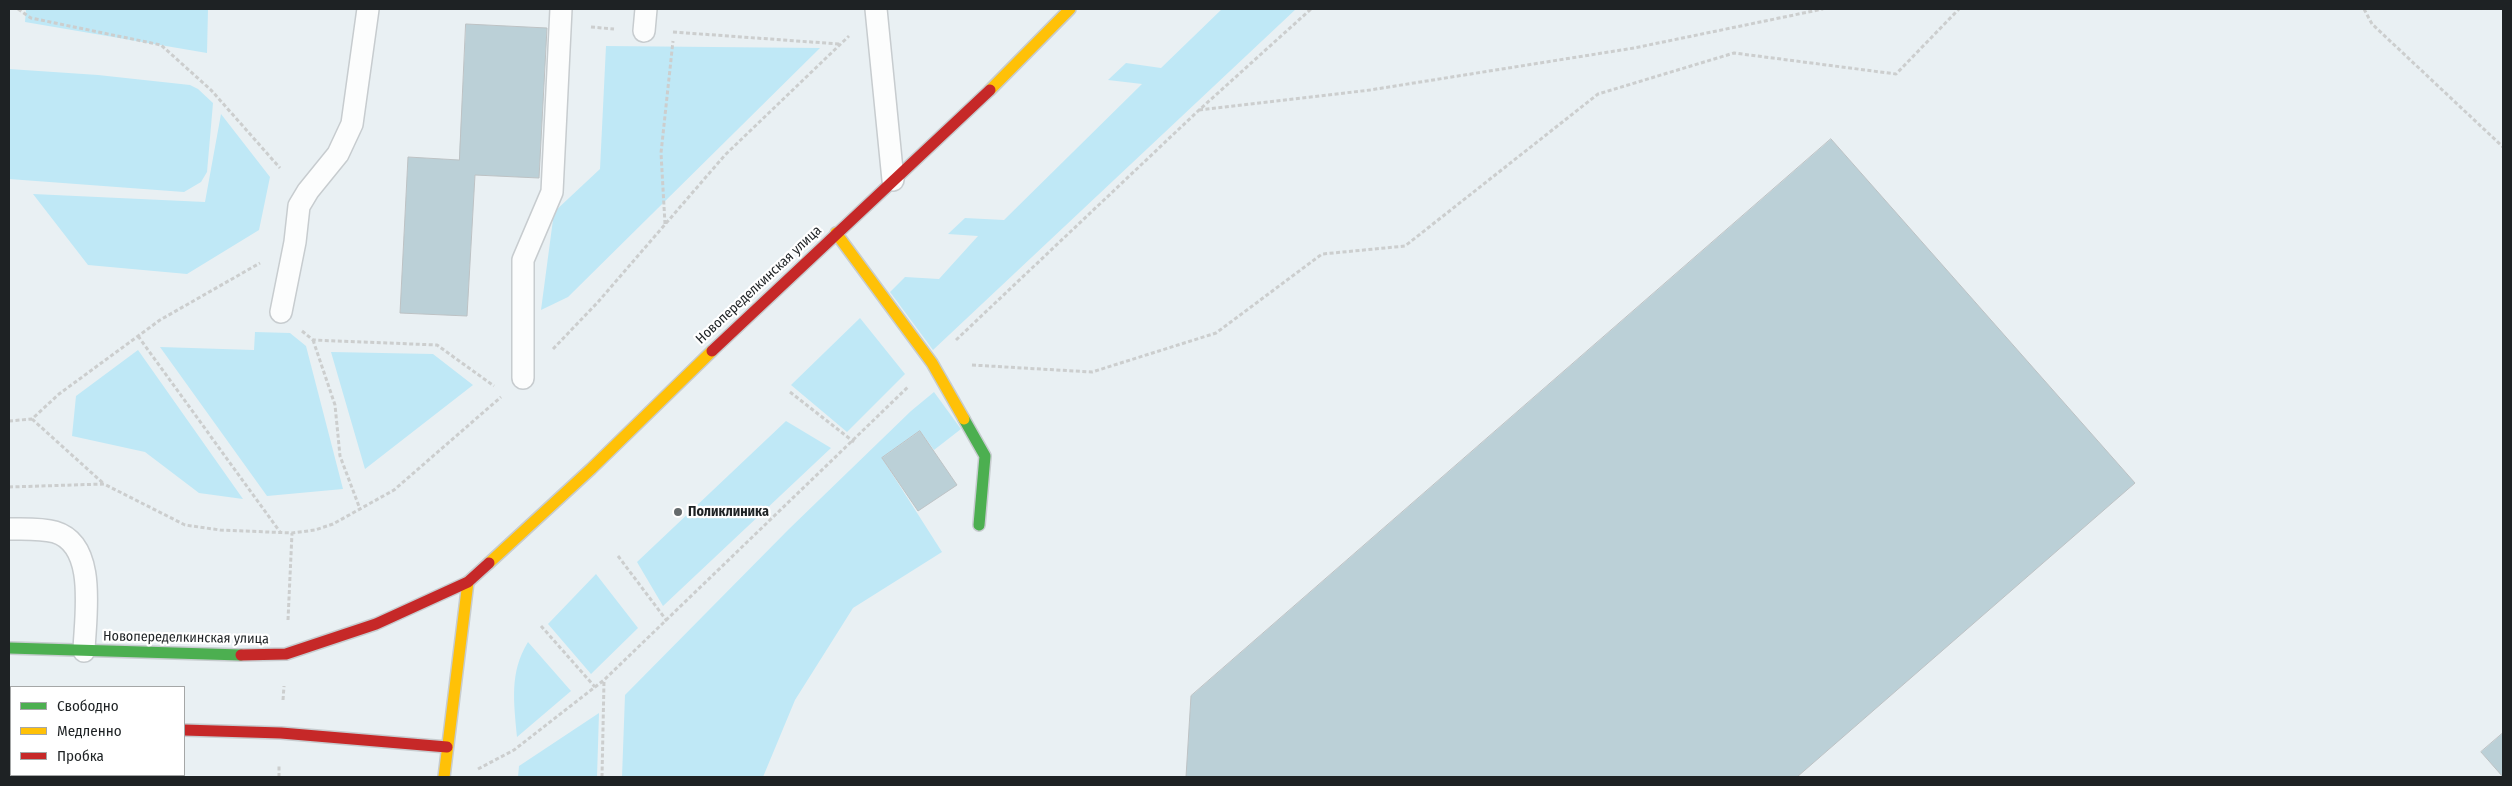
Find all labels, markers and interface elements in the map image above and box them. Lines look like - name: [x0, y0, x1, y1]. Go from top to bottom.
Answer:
- street label: Новопеределкинская улица: [693, 222, 825, 348]
- place label: Поликлиника: [688, 504, 769, 520]
- marker: Поликлиника: [672, 506, 684, 518]
- street label: Новопеределкинская улица: [103, 628, 269, 648]
- legend: [10, 686, 185, 776]
- text: Свободно: [57, 697, 119, 715]
- text: Медленно: [57, 722, 122, 740]
- text: Пробка: [57, 747, 104, 765]

